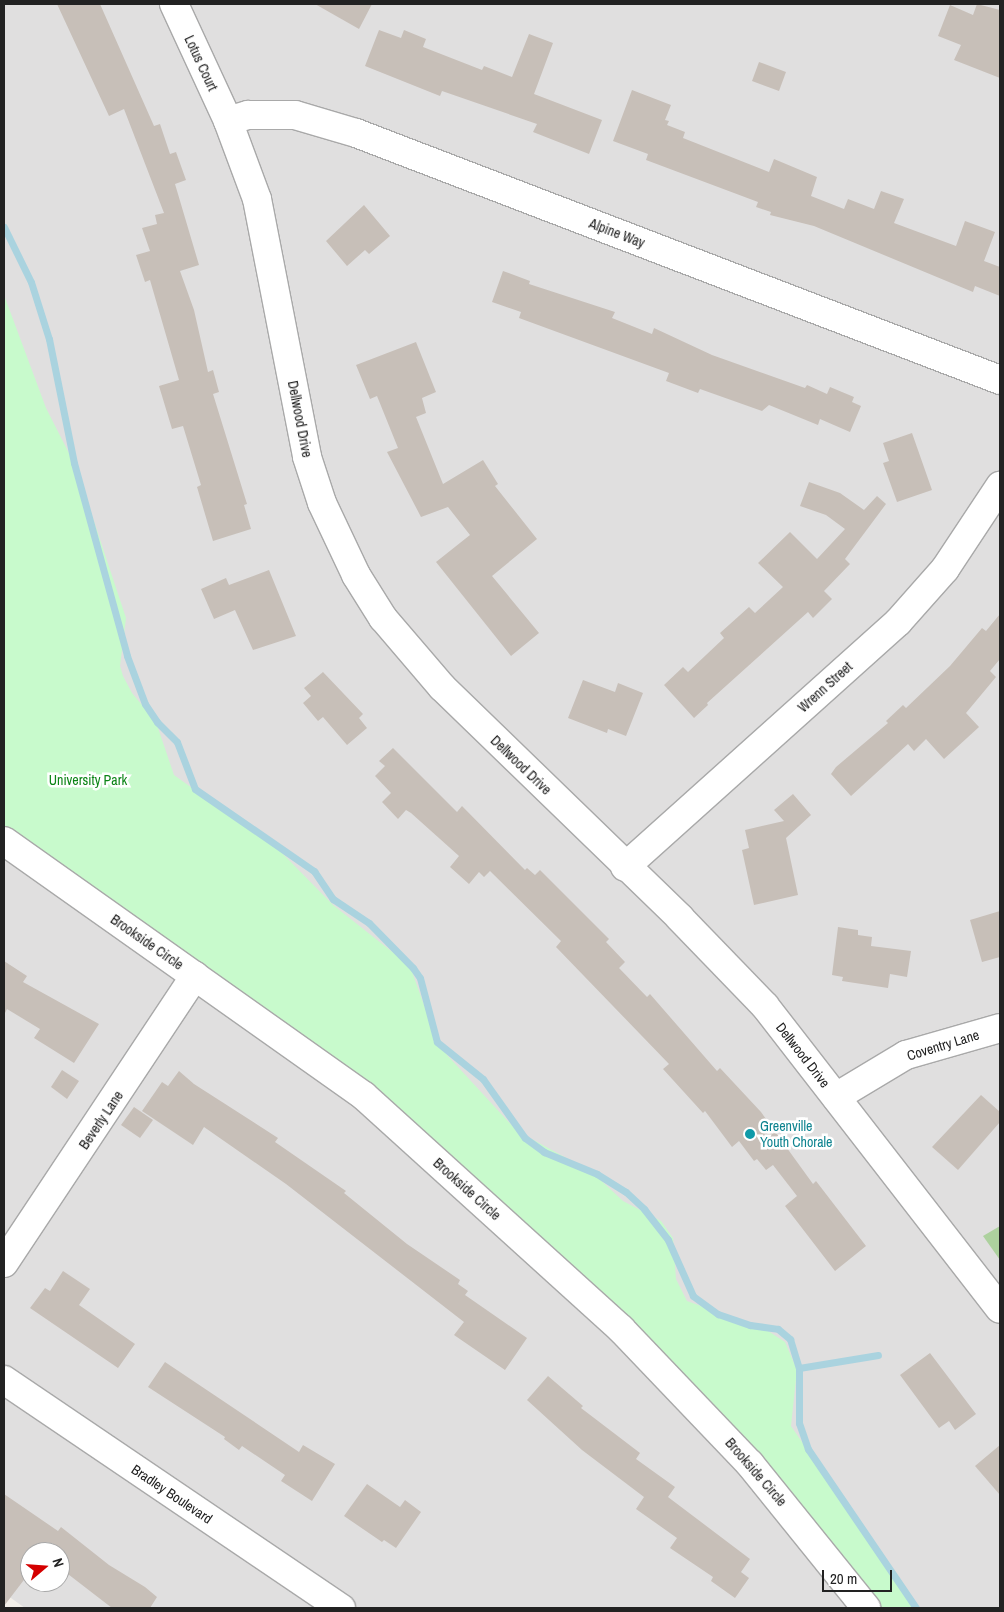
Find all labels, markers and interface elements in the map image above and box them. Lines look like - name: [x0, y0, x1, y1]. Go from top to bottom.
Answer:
- street label: Lotus Court: [181, 33, 221, 93]
- street label: Alpine Way: [587, 215, 647, 251]
- street label: Dellwood Drive: [284, 379, 316, 459]
- street label: Wrenn Street: [794, 658, 856, 716]
- street label: Dellwood Drive: [487, 732, 555, 798]
- park label: University Park: [49, 772, 127, 788]
- street label: Brookside Circle: [107, 911, 187, 973]
- street label: Dellwood Drive: [772, 1019, 834, 1091]
- street label: Coventry Lane: [905, 1026, 981, 1064]
- street label: Beverly Lane: [75, 1088, 127, 1152]
- place label: Greenville Youth Chorale: [760, 1118, 832, 1150]
- marker: Greenville Youth Chorale: [744, 1128, 756, 1140]
- street label: Brookside Circle: [430, 1154, 504, 1224]
- street label: Brookside Circle: [722, 1434, 790, 1510]
- street label: Bradley Boulevard: [128, 1461, 216, 1527]
- north arrow: [20, 1542, 70, 1592]
- text: N: [48, 1556, 68, 1569]
- scale bar: [824, 1560, 894, 1592]
- text: 20 m: [830, 1568, 857, 1589]

